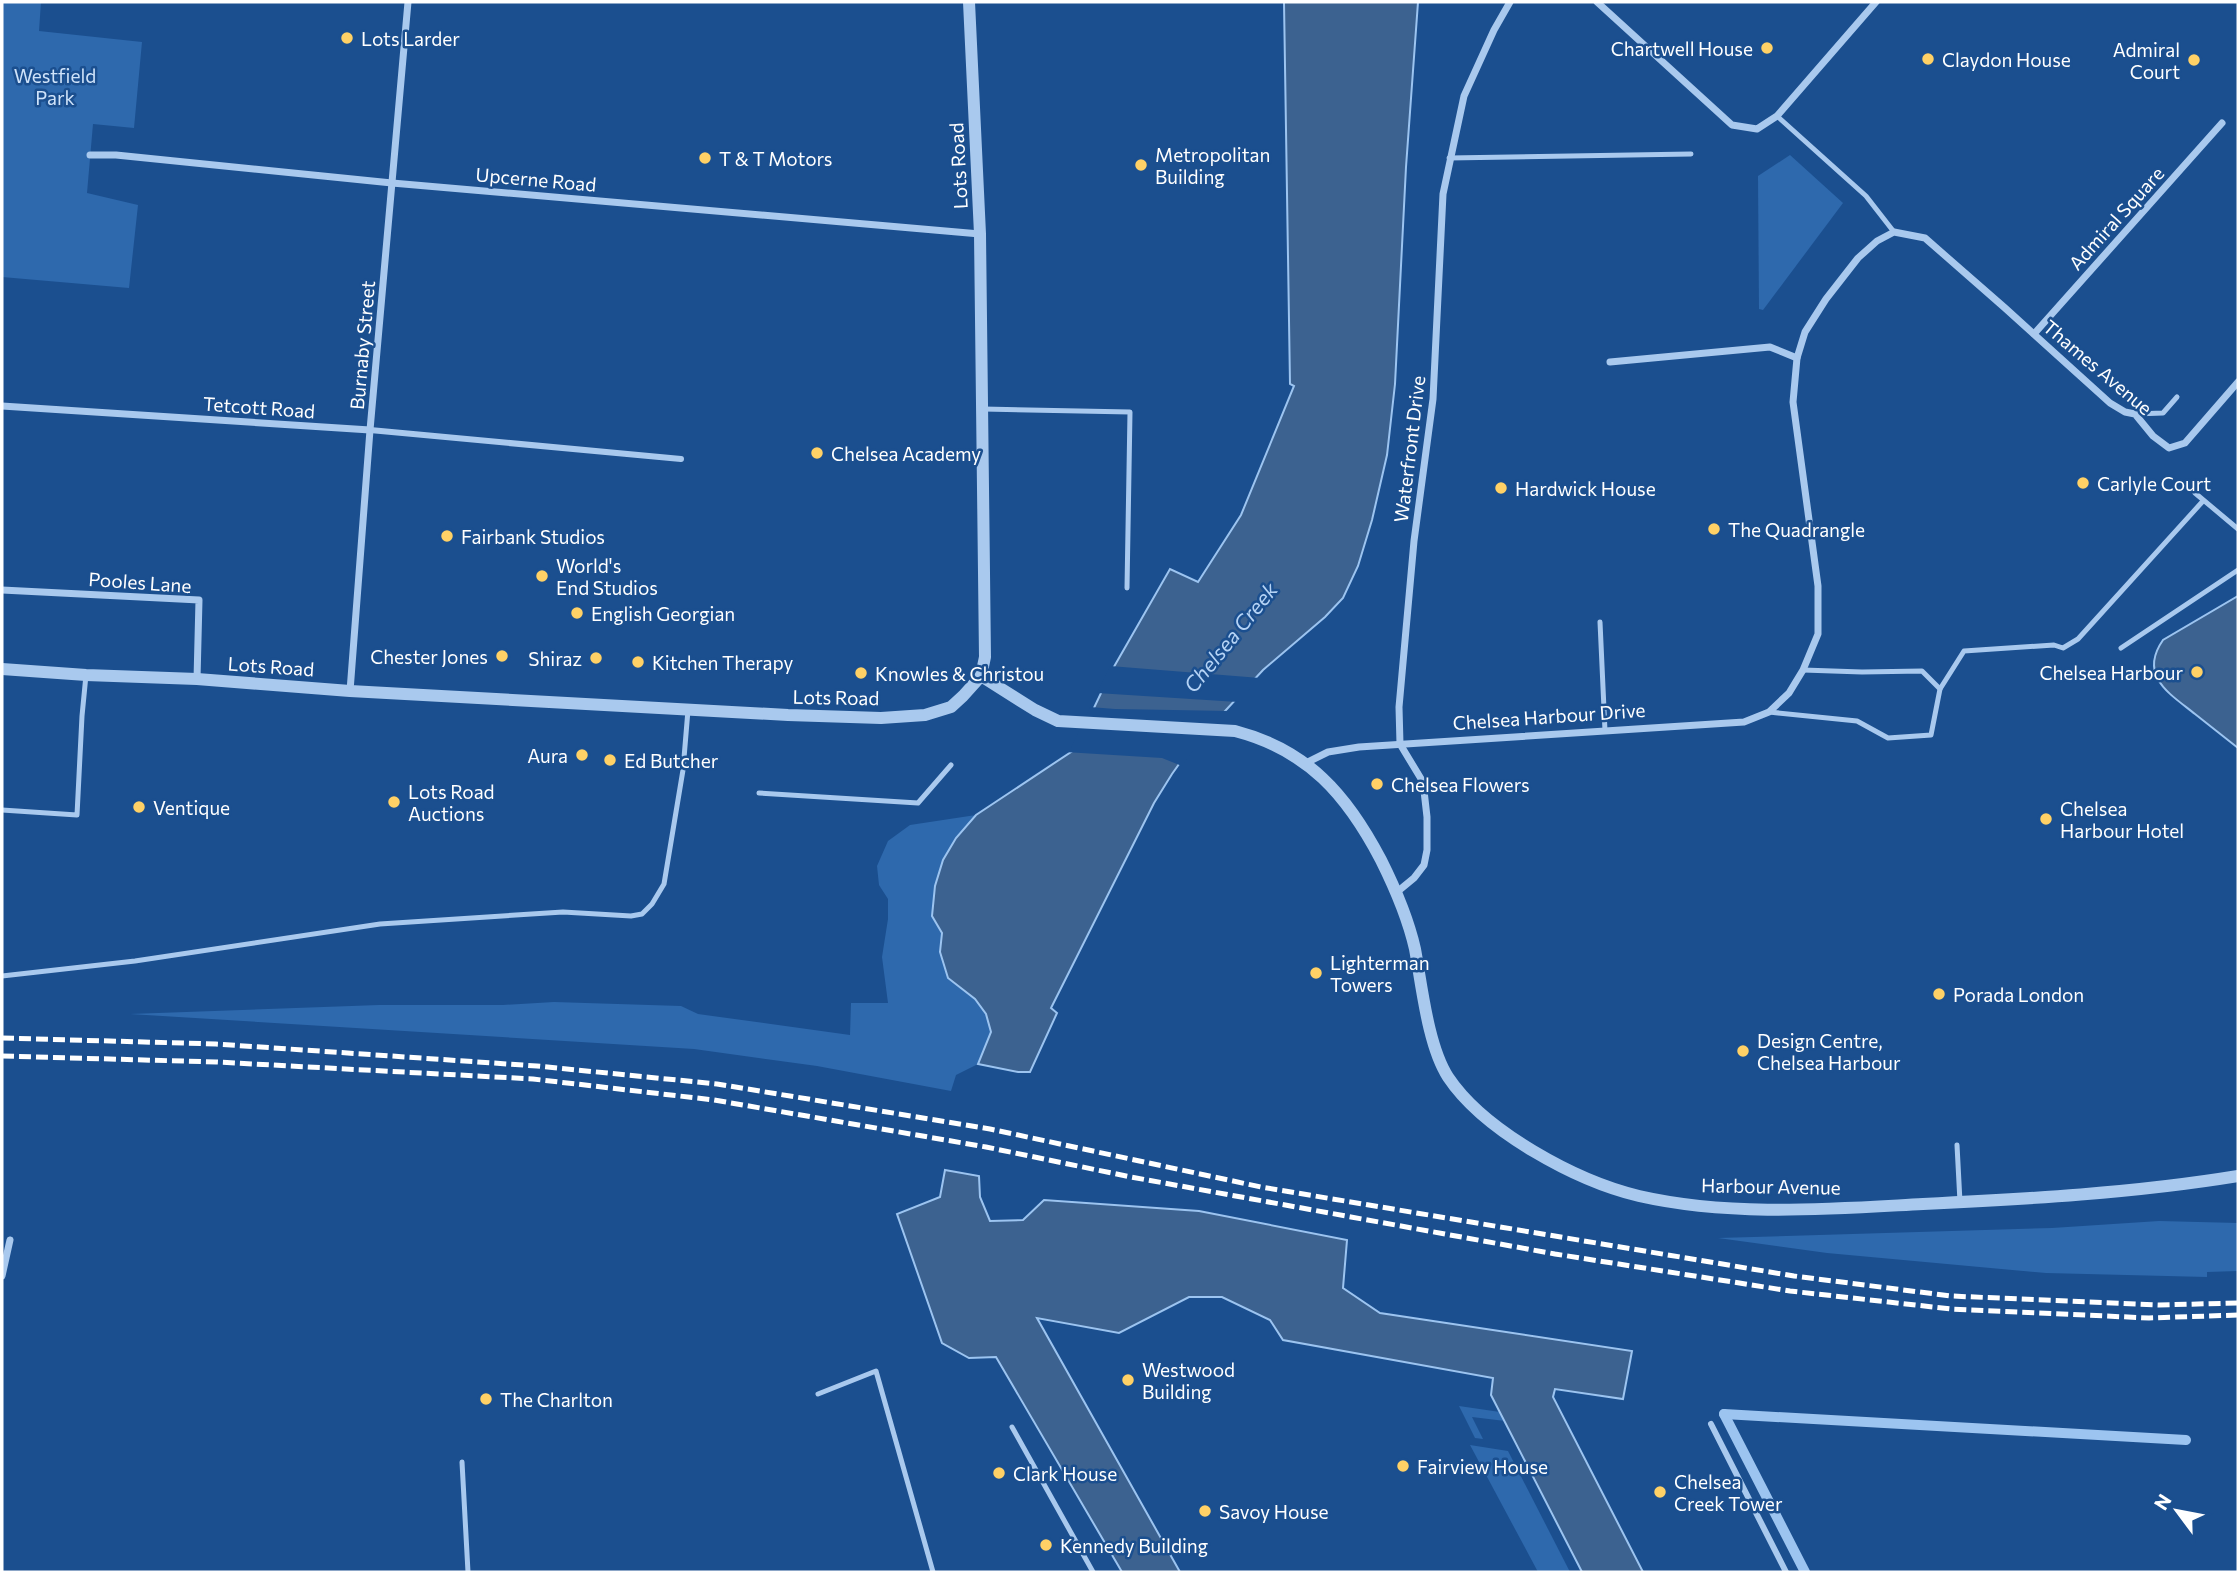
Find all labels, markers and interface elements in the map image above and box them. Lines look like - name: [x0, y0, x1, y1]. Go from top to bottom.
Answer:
- place label: Lots Larder: [361, 27, 460, 50]
- marker: Lots Larder: [339, 30, 355, 46]
- place label: Chartwell House: [1611, 37, 1753, 60]
- place label: Admiral Court: [2113, 38, 2180, 83]
- marker: Chartwell House: [1759, 40, 1775, 56]
- place label: Claydon House: [1942, 48, 2071, 71]
- marker: Claydon House: [1920, 51, 1936, 67]
- marker: Admiral Court: [2186, 52, 2202, 68]
- park label: Westfield Park: [14, 64, 96, 109]
- street label: Lots Road: [944, 122, 972, 210]
- place label: Metropolitan Building: [1155, 143, 1270, 188]
- place label: T & T Motors: [719, 147, 833, 170]
- marker: T & T Motors: [697, 150, 713, 166]
- marker: Metropolitan Building: [1133, 157, 1149, 173]
- street label: Upcerne Road: [475, 162, 597, 196]
- street label: Admiral Square: [2064, 162, 2168, 274]
- street label: Burnaby Street: [345, 279, 379, 410]
- street label: Thames Avenue: [2039, 315, 2157, 419]
- street label: Waterfront Drive: [1389, 374, 1429, 524]
- street label: Tetcott Road: [202, 392, 316, 422]
- place label: Chelsea Academy: [831, 442, 981, 465]
- marker: Chelsea Academy: [809, 445, 825, 461]
- place label: Carlyle Court: [2097, 472, 2211, 495]
- marker: Carlyle Court: [2075, 475, 2091, 491]
- place label: Hardwick House: [1515, 477, 1656, 500]
- marker: Hardwick House: [1493, 480, 1509, 496]
- place label: The Quadrangle: [1728, 518, 1865, 541]
- marker: The Quadrangle: [1706, 521, 1722, 537]
- place label: Fairbank Studios: [461, 525, 605, 548]
- marker: Fairbank Studios: [439, 528, 455, 544]
- place label: World's End Studios: [556, 554, 658, 599]
- street label: Pooles Lane: [88, 567, 192, 597]
- marker: World's End Studios: [534, 568, 550, 584]
- water label: Chelsea Creek: [1178, 576, 1282, 697]
- place label: English Georgian: [591, 602, 735, 625]
- marker: English Georgian: [569, 605, 585, 621]
- place label: Chester Jones: [370, 645, 488, 668]
- place label: Shiraz: [528, 647, 582, 670]
- marker: Chester Jones: [494, 648, 510, 664]
- marker: Shiraz: [588, 650, 604, 666]
- place label: Kitchen Therapy: [652, 651, 794, 674]
- street label: Lots Road: [227, 652, 315, 680]
- marker: Kitchen Therapy: [630, 654, 646, 670]
- place label: Chelsea Harbour: [2039, 661, 2183, 684]
- place label: Knowles & Christou: [875, 662, 1044, 685]
- marker: Chelsea Harbour: [2189, 664, 2205, 680]
- marker: Knowles & Christou: [853, 665, 869, 681]
- street label: Lots Road: [793, 685, 879, 709]
- street label: Chelsea Harbour Drive: [1452, 698, 1646, 734]
- place label: Aura: [527, 744, 568, 767]
- marker: Aura: [574, 747, 590, 763]
- place label: Ed Butcher: [624, 749, 719, 772]
- marker: Ed Butcher: [602, 752, 618, 768]
- place label: Chelsea Flowers: [1391, 773, 1530, 796]
- marker: Chelsea Flowers: [1369, 776, 1385, 792]
- place label: Lots Road Auctions: [408, 780, 495, 825]
- marker: Lots Road Auctions: [386, 794, 402, 810]
- place label: Ventique: [153, 796, 230, 819]
- place label: Chelsea Harbour Hotel: [2060, 797, 2184, 842]
- marker: Ventique: [131, 799, 147, 815]
- marker: Chelsea Harbour Hotel: [2038, 811, 2054, 827]
- place label: Lighterman Towers: [1330, 951, 1430, 996]
- marker: Lighterman Towers: [1308, 965, 1324, 981]
- place label: Porada London: [1953, 983, 2084, 1006]
- marker: Porada London: [1931, 986, 1947, 1002]
- place label: Design Centre, Chelsea Harbour: [1757, 1029, 1901, 1074]
- marker: Design Centre, Chelsea Harbour: [1735, 1043, 1751, 1059]
- street label: Harbour Avenue: [1701, 1173, 1841, 1199]
- place label: Westwood Building: [1142, 1358, 1235, 1403]
- marker: Westwood Building: [1120, 1372, 1136, 1388]
- place label: The Charlton: [500, 1388, 613, 1411]
- marker: The Charlton: [478, 1391, 494, 1407]
- place label: Fairview House: [1417, 1455, 1548, 1478]
- marker: Fairview House: [1395, 1458, 1411, 1474]
- place label: Clark House: [1013, 1462, 1117, 1485]
- marker: Clark House: [991, 1465, 1007, 1481]
- place label: Chelsea Creek Tower: [1674, 1470, 1783, 1515]
- north arrow: [2142, 1476, 2212, 1546]
- marker: Chelsea Creek Tower: [1652, 1484, 1668, 1500]
- text: N: [2149, 1490, 2176, 1514]
- place label: Savoy House: [1219, 1500, 1329, 1523]
- marker: Savoy House: [1197, 1503, 1213, 1519]
- place label: Kennedy Building: [1060, 1534, 1208, 1557]
- marker: Kennedy Building: [1038, 1537, 1054, 1553]

